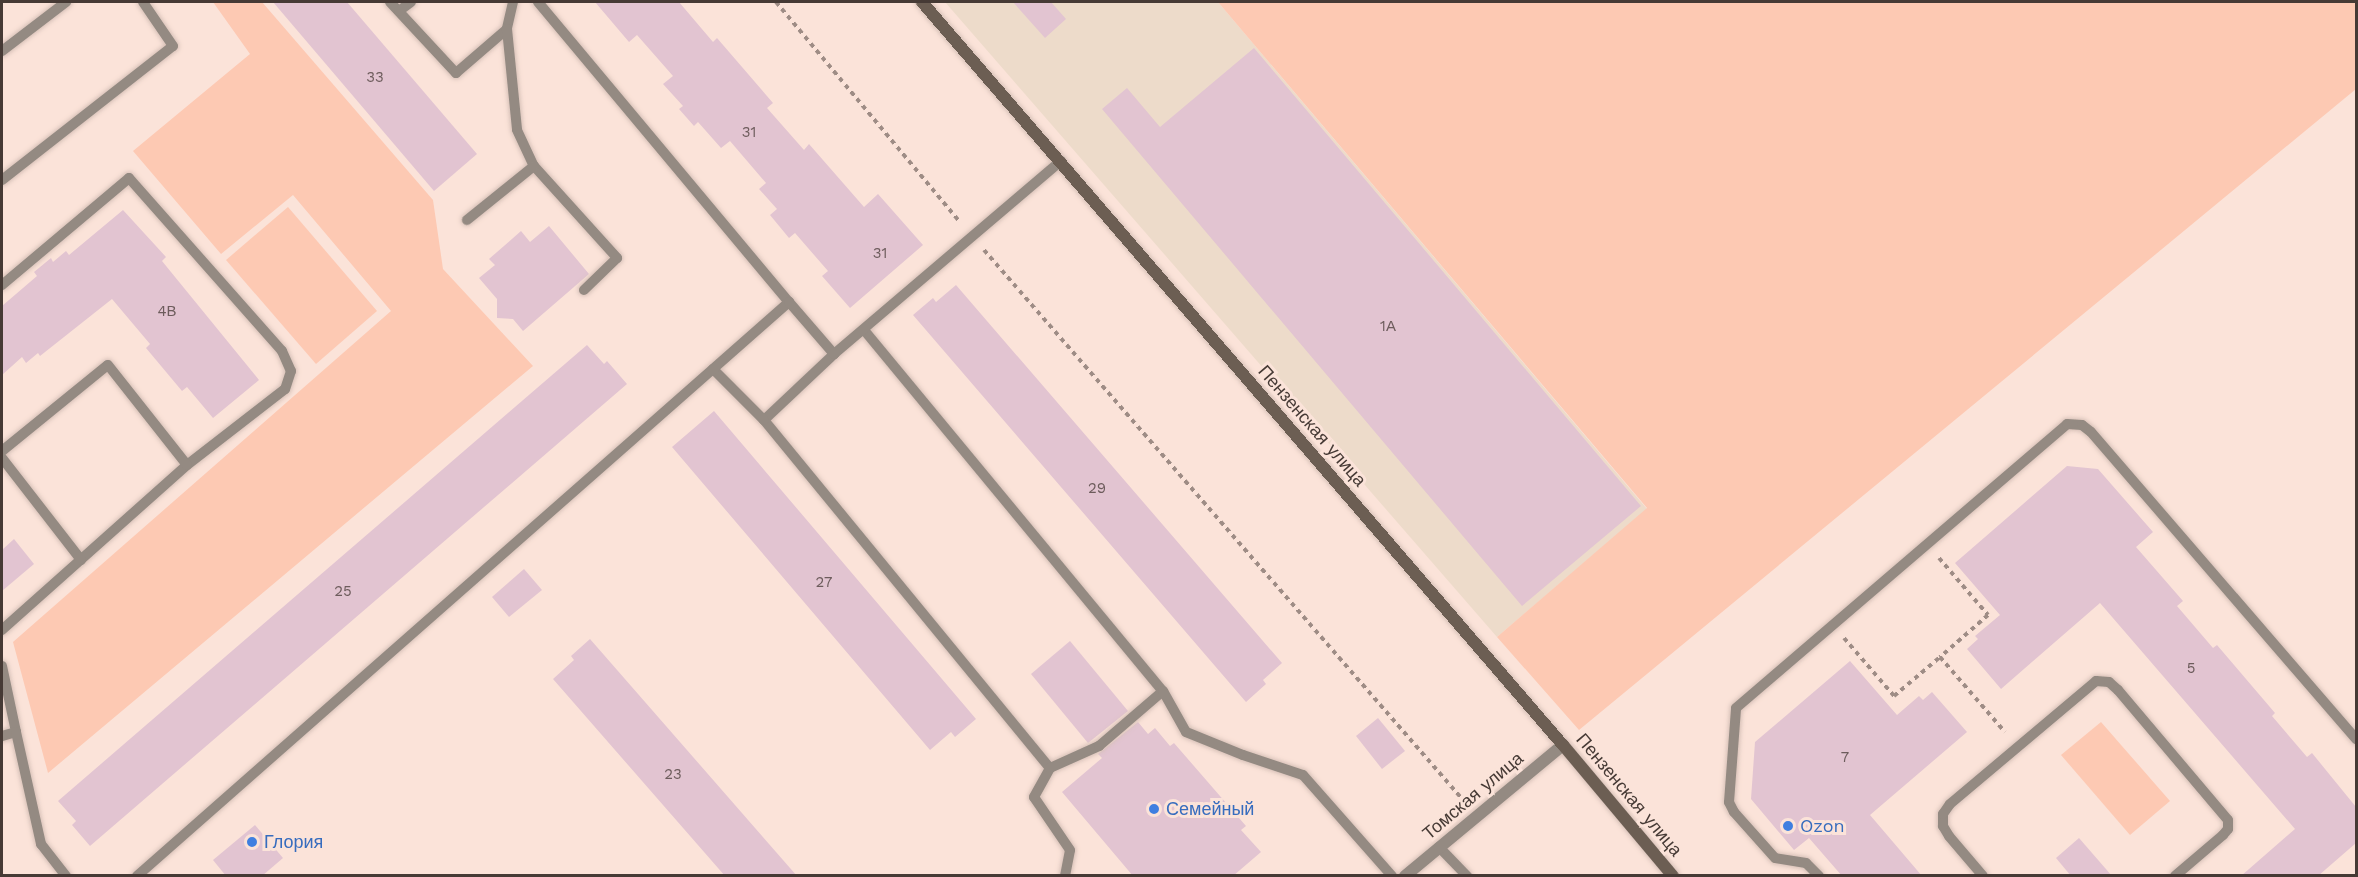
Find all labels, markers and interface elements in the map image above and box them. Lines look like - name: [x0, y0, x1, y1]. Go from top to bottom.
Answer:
- house number: 33: [366, 69, 384, 87]
- house number: 31: [742, 124, 756, 142]
- house number: 31: [873, 245, 887, 263]
- house number: 4В: [157, 303, 177, 321]
- house number: 1А: [1380, 318, 1396, 336]
- street label: Пензенская улица: [1253, 361, 1371, 491]
- house number: 29: [1088, 480, 1106, 498]
- house number: 27: [816, 574, 832, 592]
- house number: 25: [334, 583, 352, 601]
- house number: 5: [2187, 660, 2195, 678]
- street label: Пензенская улица: [1571, 729, 1687, 861]
- street label: Томская улица: [1418, 748, 1528, 844]
- house number: 7: [1841, 749, 1849, 767]
- house number: 23: [664, 766, 682, 784]
- place label: Семейный: [1166, 798, 1254, 820]
- marker: Семейный: [1147, 802, 1161, 816]
- place label: Ozon: [1800, 815, 1845, 837]
- marker: Ozon: [1781, 819, 1795, 833]
- place label: Глория: [264, 831, 323, 853]
- marker: Глория: [245, 835, 259, 849]

